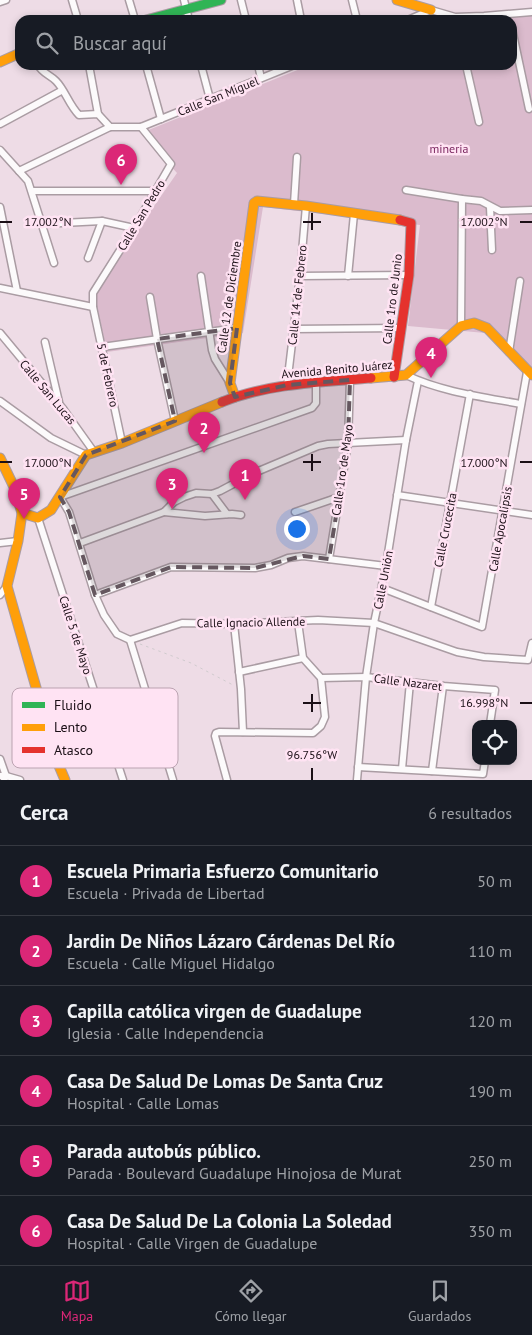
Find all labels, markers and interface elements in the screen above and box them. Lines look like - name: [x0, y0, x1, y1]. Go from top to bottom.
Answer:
- search box: [15, 15, 517, 70]
- icon: search: [33, 29, 61, 57]
- text: Buscar aquí: [73, 31, 167, 55]
- street label: Calle San Miguel: [175, 73, 261, 119]
- park label: mineria: [430, 141, 468, 156]
- pin: 6: [105, 144, 137, 185]
- street label: Calle San Pedro: [114, 177, 168, 253]
- text: 17.002°N: [24, 214, 72, 229]
- text: 17.002°N: [460, 214, 508, 229]
- street label: Calle 12 de Diciembre: [214, 240, 244, 354]
- street label: Calle 14 de Febrero: [284, 244, 310, 346]
- street label: Calle 1ro de Junio: [379, 253, 405, 345]
- pin: 4: [415, 337, 447, 378]
- street label: 5 de Febrero: [94, 342, 122, 408]
- street label: Calle San Lucas: [17, 357, 79, 427]
- street label: Avenida Benito Juárez: [281, 357, 393, 381]
- pin: 2: [188, 412, 220, 453]
- street label: Calle 1ro de Mayo: [328, 423, 356, 517]
- text: 17.000°N: [24, 455, 72, 470]
- text: 17.000°N: [460, 455, 508, 470]
- pin: 1: [229, 459, 261, 500]
- pin: 3: [156, 468, 188, 509]
- pin: 5: [8, 478, 40, 519]
- street label: Calle Apocalipsis: [485, 485, 515, 573]
- street label: Calle Crucecita: [430, 491, 460, 569]
- your location: [284, 516, 310, 542]
- street label: Calle Unión: [370, 549, 396, 611]
- street label: Calle 5 de Mayo: [56, 594, 96, 676]
- street label: Calle Ignacio Allende: [197, 614, 305, 630]
- street label: Calle Nazaret: [373, 670, 443, 694]
- legend: [12, 688, 178, 768]
- text: 16.998°N: [460, 695, 508, 710]
- text: Fluido: [54, 696, 92, 714]
- text: Lento: [54, 718, 87, 736]
- map controls: [472, 720, 517, 765]
- button: locate: [472, 720, 517, 765]
- text: Atasco: [54, 741, 93, 759]
- text: 96.756°W: [287, 747, 337, 762]
- text: Cerca: [20, 799, 69, 826]
- text: 6 resultados: [428, 803, 512, 823]
- text: Escuela Primaria Esfuerzo Comunitario: [67, 859, 379, 883]
- text: 1: [31, 871, 41, 891]
- text: 50 m: [477, 871, 512, 891]
- text: Escuela · Privada de Libertad: [67, 883, 265, 903]
- text: Jardin De Niños Lázaro Cárdenas Del Río: [67, 929, 395, 953]
- text: 2: [31, 941, 41, 961]
- text: 110 m: [469, 941, 512, 961]
- text: Escuela · Calle Miguel Hidalgo: [67, 953, 275, 973]
- text: Capilla católica virgen de Guadalupe: [67, 999, 362, 1023]
- text: 3: [31, 1011, 41, 1031]
- text: 120 m: [469, 1011, 512, 1031]
- text: Iglesia · Calle Independencia: [67, 1023, 264, 1043]
- text: Casa De Salud De Lomas De Santa Cruz: [67, 1069, 383, 1093]
- text: 4: [31, 1081, 41, 1101]
- text: 190 m: [469, 1081, 512, 1101]
- text: Hospital · Calle Lomas: [67, 1093, 219, 1113]
- text: Parada autobús público.: [67, 1139, 261, 1163]
- text: 5: [31, 1151, 41, 1171]
- text: 250 m: [469, 1151, 512, 1171]
- text: Parada · Boulevard Guadalupe Hinojosa de Murat: [67, 1163, 402, 1183]
- text: Casa De Salud De La Colonia La Soledad: [67, 1209, 392, 1233]
- text: 6: [31, 1221, 41, 1241]
- text: 350 m: [469, 1221, 512, 1241]
- text: Hospital · Calle Virgen de Guadalupe: [67, 1233, 317, 1253]
- tab: Mapa: [61, 1277, 93, 1325]
- tab: Cómo llegar: [215, 1277, 287, 1325]
- tab: Guardados: [408, 1277, 471, 1325]

